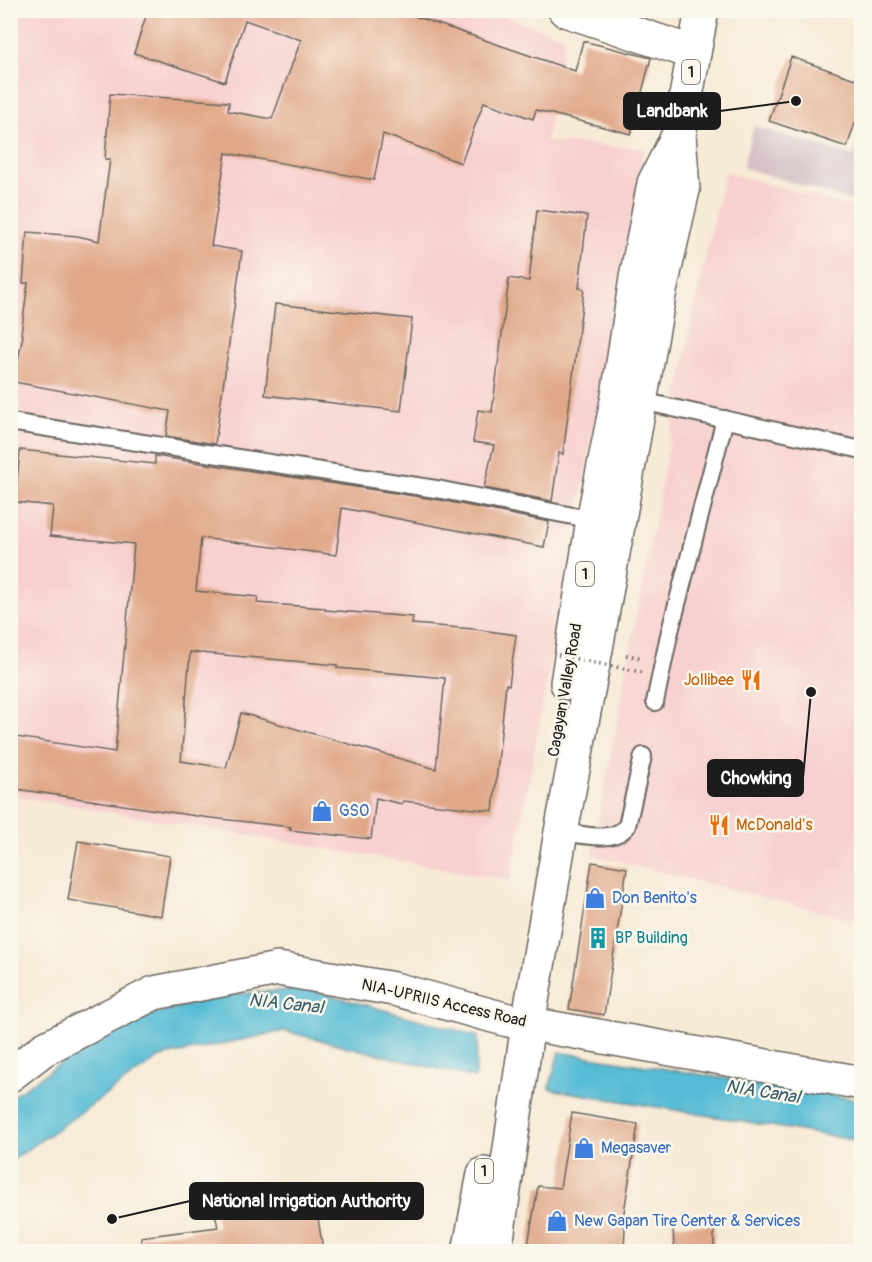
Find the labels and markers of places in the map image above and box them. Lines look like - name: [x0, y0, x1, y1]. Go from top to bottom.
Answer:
- callout: Landbank: [624, 93, 720, 129]
- restaurant icon: Jollibee: [739, 668, 763, 692]
- place label: Jollibee: [684, 670, 734, 690]
- callout: Chowking: [708, 760, 803, 796]
- shop icon: GSO: [310, 799, 334, 823]
- place label: GSO: [339, 801, 369, 821]
- restaurant icon: McDonald's: [707, 813, 731, 837]
- place label: McDonald's: [736, 815, 813, 835]
- shop icon: Don Benito's: [583, 886, 607, 910]
- place label: Don Benito's: [612, 888, 697, 908]
- building icon: BP Building: [586, 926, 610, 950]
- place label: BP Building: [615, 928, 688, 948]
- shop icon: Megasaver: [572, 1136, 596, 1160]
- place label: Megasaver: [601, 1138, 672, 1158]
- callout: National Irrigation Authority: [190, 1183, 423, 1219]
- shop icon: New Gapan Tire Center & Services: [545, 1209, 569, 1233]
- place label: New Gapan Tire Center & Services: [574, 1211, 800, 1231]

